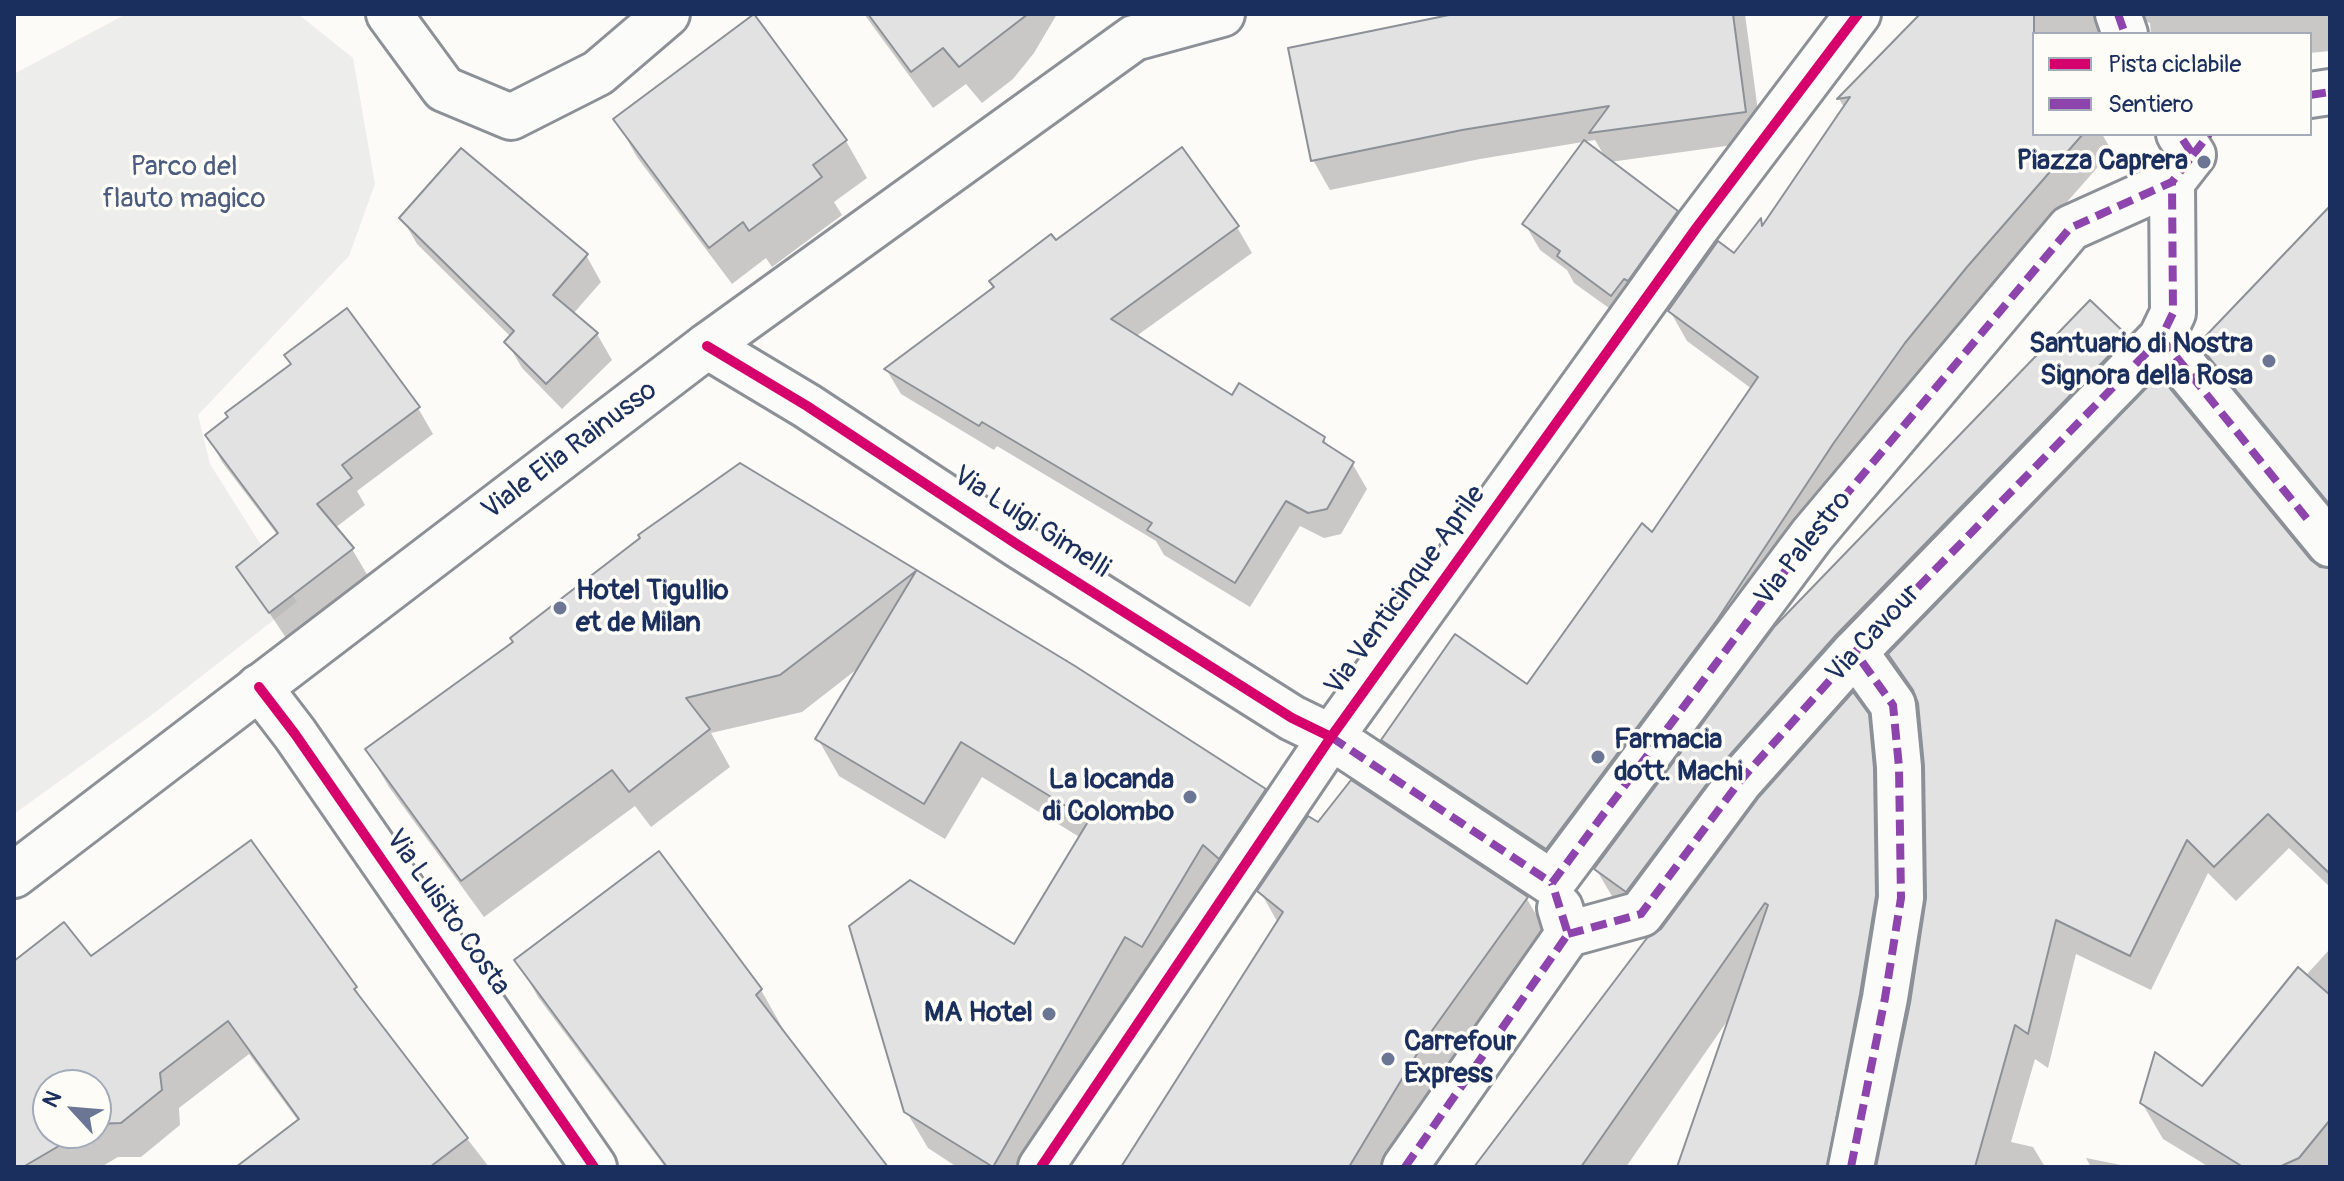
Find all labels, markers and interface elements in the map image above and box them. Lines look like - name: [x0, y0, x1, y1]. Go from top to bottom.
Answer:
- legend: [2032, 32, 2312, 136]
- text: Pista ciclabile: [2108, 50, 2241, 79]
- text: Sentiero: [2108, 90, 2193, 119]
- place label: Piazza Caprera: [2017, 145, 2188, 179]
- park label: Parco del flauto magico: [102, 151, 266, 217]
- marker: Piazza Caprera: [2195, 153, 2213, 171]
- place label: Santuario di Nostra Signora della Rosa: [2029, 328, 2253, 394]
- marker: Santuario di Nostra Signora della Rosa: [2260, 352, 2278, 370]
- street label: Viale Elia Rainusso: [476, 374, 664, 528]
- street label: Via Luigi Gimelli: [946, 460, 1116, 586]
- street label: Via Venticinque Aprile: [1319, 479, 1493, 703]
- street label: Via Palestro: [1749, 485, 1859, 613]
- place label: Hotel Tigullio et de Milan: [576, 575, 729, 641]
- street label: Via Cavour: [1820, 578, 1928, 690]
- marker: Hotel Tigullio et de Milan: [551, 599, 569, 617]
- place label: Farmacia dott. Machi: [1614, 724, 1743, 790]
- marker: Farmacia dott. Machi: [1589, 748, 1607, 766]
- place label: La locanda di Colombo: [1042, 764, 1174, 830]
- marker: La locanda di Colombo: [1181, 788, 1199, 806]
- street label: Via Luisito Costa: [377, 824, 517, 1002]
- place label: MA Hotel: [924, 997, 1033, 1031]
- marker: MA Hotel: [1040, 1005, 1058, 1023]
- place label: Carrefour Express: [1404, 1026, 1516, 1092]
- marker: Carrefour Express: [1379, 1050, 1397, 1068]
- north arrow: [32, 1069, 112, 1149]
- text: N: [36, 1087, 68, 1112]

